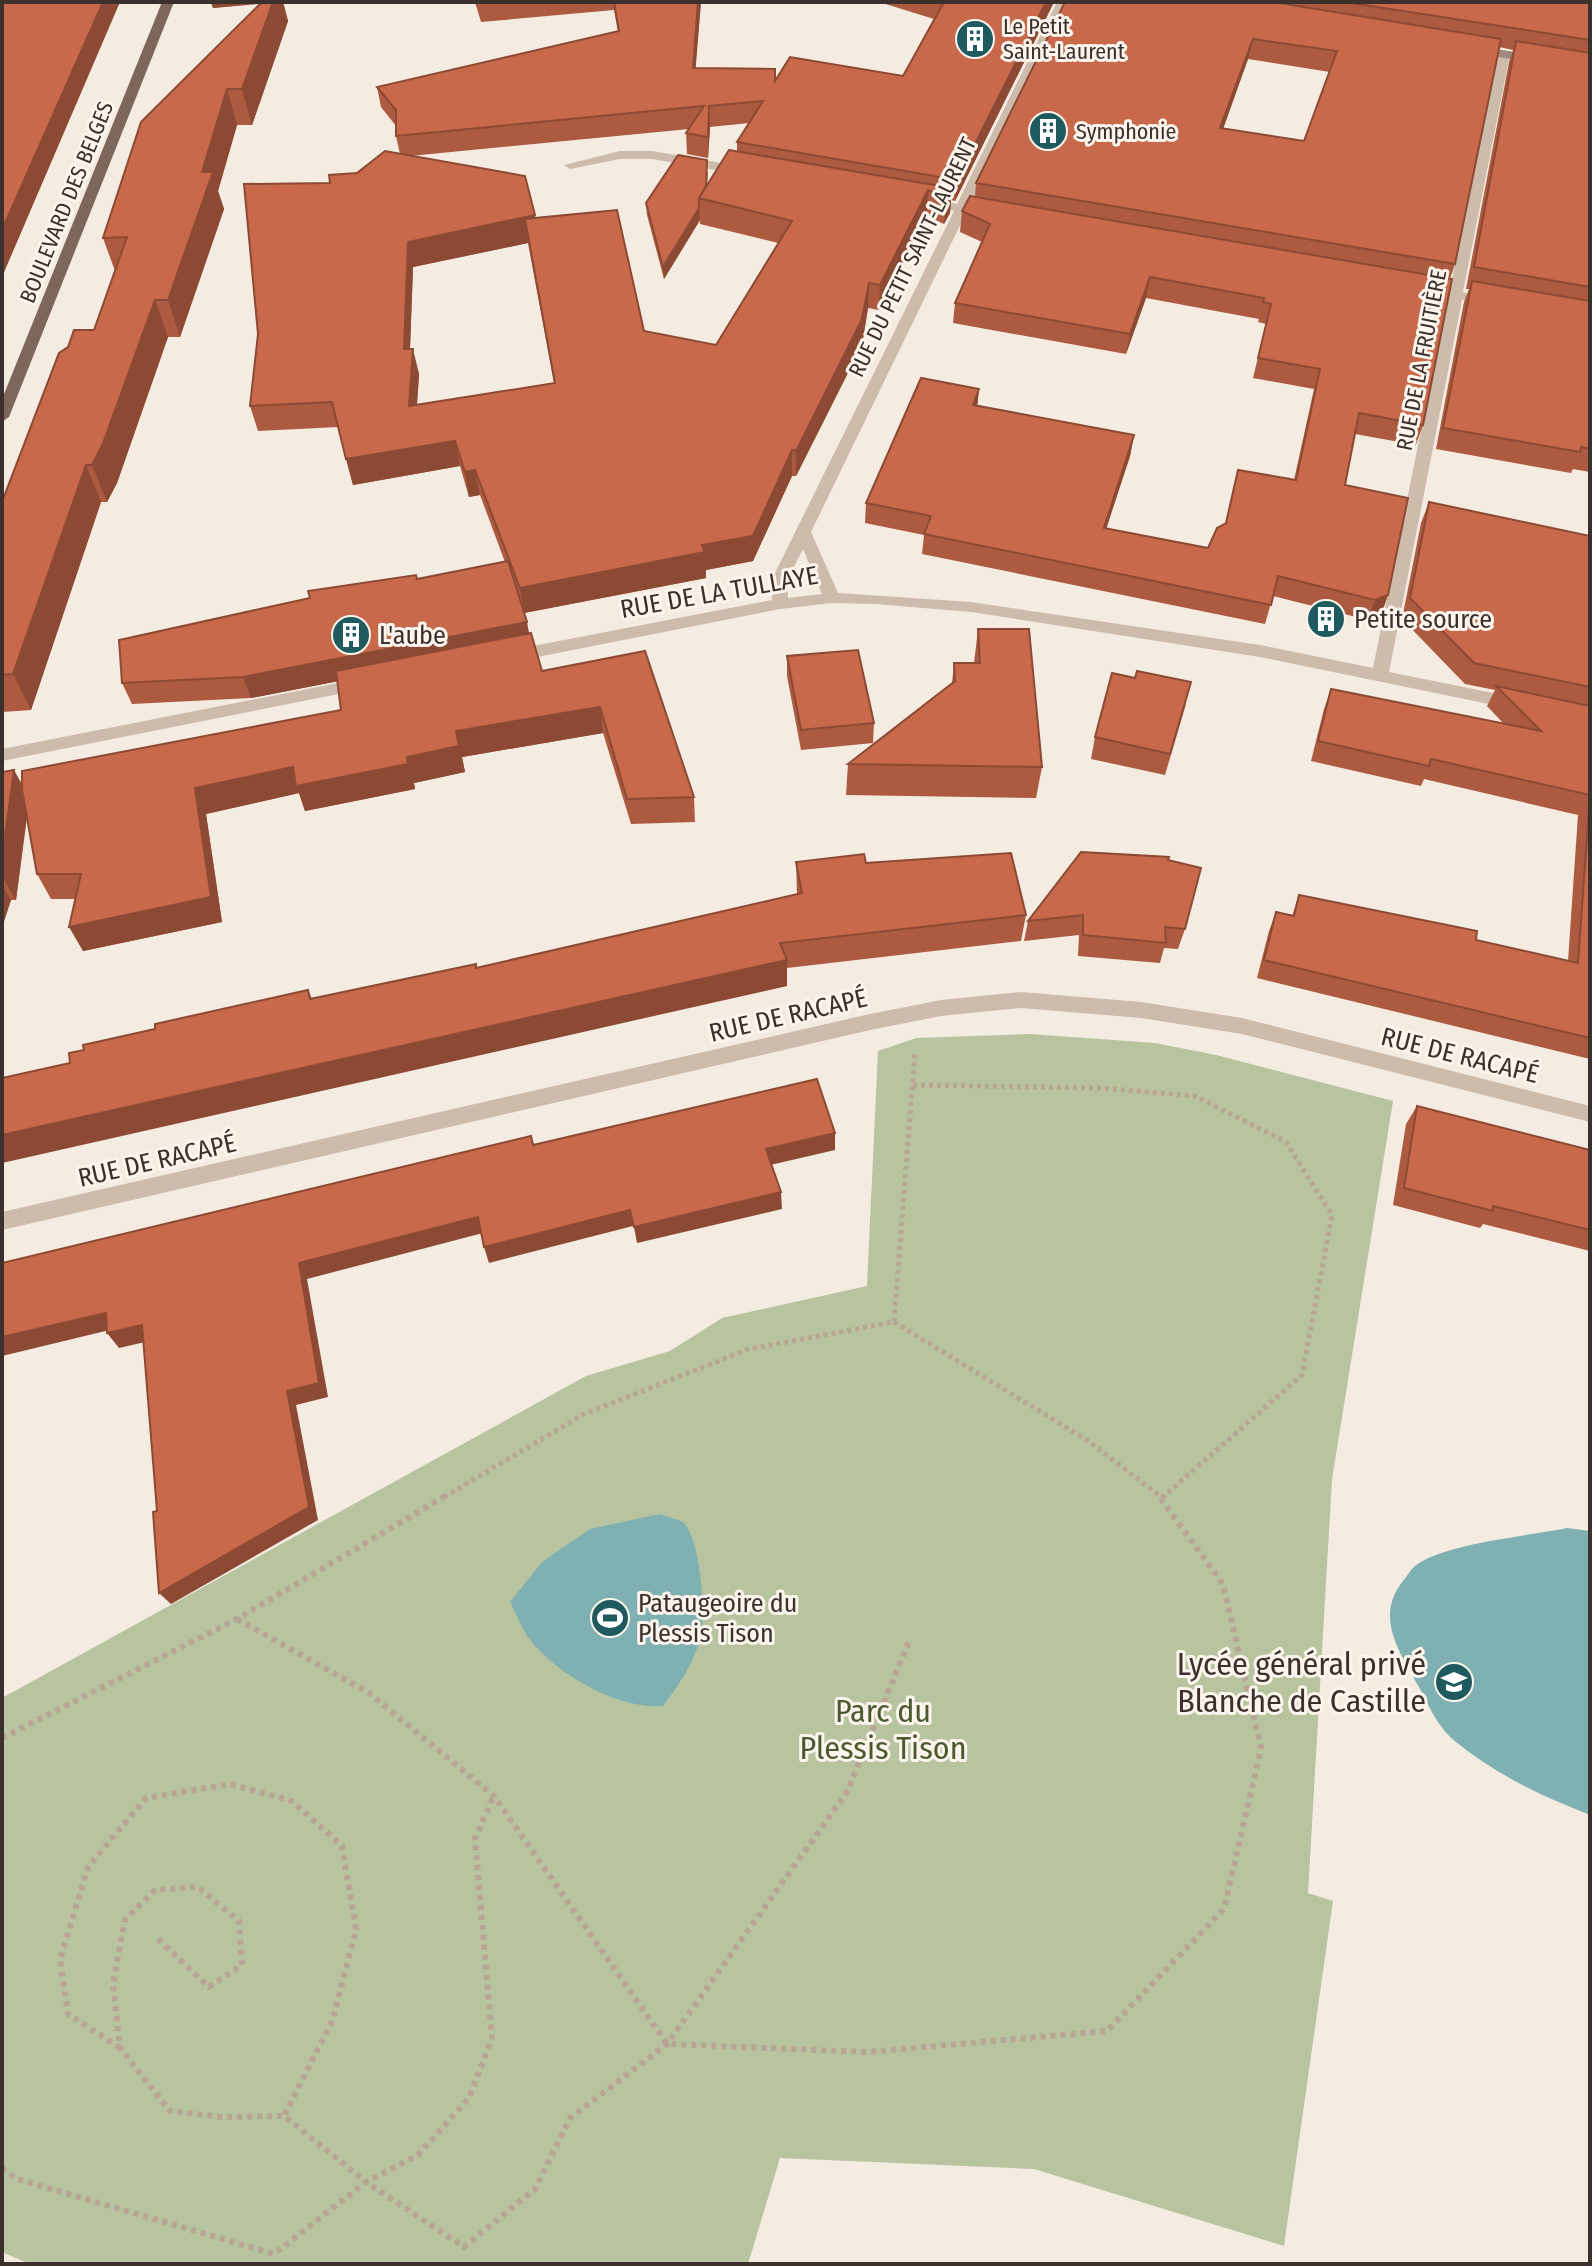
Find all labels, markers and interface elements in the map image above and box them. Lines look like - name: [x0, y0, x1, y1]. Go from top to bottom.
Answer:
- place label: Le Petit Saint-Laurent: [1003, 13, 1126, 65]
- building icon: Le Petit Saint-Laurent: [954, 18, 996, 60]
- street label: BOULEVARD DES BELGES: [14, 97, 119, 307]
- building icon: Symphonie: [1027, 110, 1069, 152]
- place label: Symphonie: [1076, 118, 1176, 145]
- street label: RUE DU PETIT SAINT-LAURENT: [843, 132, 983, 381]
- street label: RUE DE LA FRUITIÈRE: [1391, 267, 1452, 453]
- street label: RUE DE LA TULLAYE: [618, 560, 820, 625]
- building icon: Petite source: [1305, 598, 1347, 640]
- place label: Petite source: [1354, 604, 1492, 635]
- building icon: L'aube: [330, 614, 372, 656]
- place label: L'aube: [379, 620, 446, 651]
- street label: RUE DE RACAPÉ: [706, 982, 870, 1049]
- street label: RUE DE RACAPÉ: [1378, 1021, 1542, 1090]
- street label: RUE DE RACAPÉ: [75, 1127, 239, 1194]
- place label: Pataugeoire du Plessis Tison: [638, 1588, 797, 1649]
- sports icon: Pataugeoire du Plessis Tison: [589, 1597, 631, 1639]
- place label: Lycée général privé Blanche de Castille: [1177, 1645, 1426, 1720]
- school or university icon: Lycée général privé Blanche de Castille: [1433, 1661, 1475, 1703]
- park label: Parc du Plessis Tison: [799, 1692, 967, 1767]

